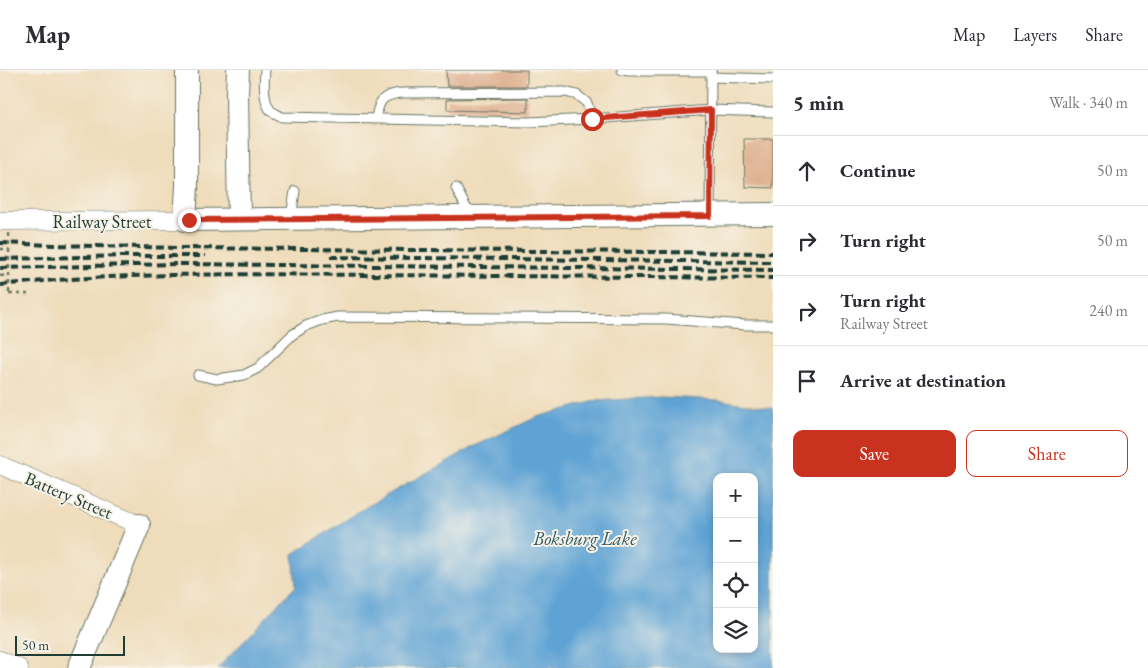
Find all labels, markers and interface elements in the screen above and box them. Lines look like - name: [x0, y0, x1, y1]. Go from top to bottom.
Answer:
- text: Map: [25, 19, 70, 50]
- text: Map: [953, 23, 985, 46]
- text: Layers: [1013, 23, 1057, 46]
- text: Share: [1085, 23, 1123, 46]
- text: 5 min: [793, 89, 844, 116]
- text: Walk · 340 m: [1049, 92, 1128, 113]
- route start: [581, 108, 604, 131]
- icon: ahead: [793, 157, 821, 185]
- text: Continue: [840, 158, 915, 183]
- text: 50 m: [1097, 160, 1128, 181]
- route end: [178, 209, 201, 232]
- street label: Railway Street: [53, 210, 152, 233]
- icon: right: [793, 227, 821, 255]
- text: Turn right: [840, 228, 926, 253]
- text: 50 m: [1097, 230, 1128, 251]
- text: Turn right: [840, 288, 926, 313]
- icon: right: [793, 297, 821, 325]
- text: 240 m: [1089, 300, 1128, 321]
- text: Railway Street: [840, 313, 928, 334]
- icon: arrive: [793, 367, 821, 395]
- text: Arrive at destination: [840, 368, 1006, 393]
- button: Save: [793, 430, 956, 477]
- button: Share: [966, 430, 1128, 477]
- street label: Battery Street: [22, 466, 117, 524]
- map controls: [713, 473, 758, 653]
- button: +: [713, 473, 758, 518]
- button: −: [713, 518, 758, 563]
- water label: Boksburg Lake: [532, 526, 637, 551]
- button: locate: [713, 563, 758, 608]
- button: layers: [713, 608, 758, 653]
- scale bar: [15, 633, 125, 656]
- text: 50 m: [22, 636, 49, 654]

